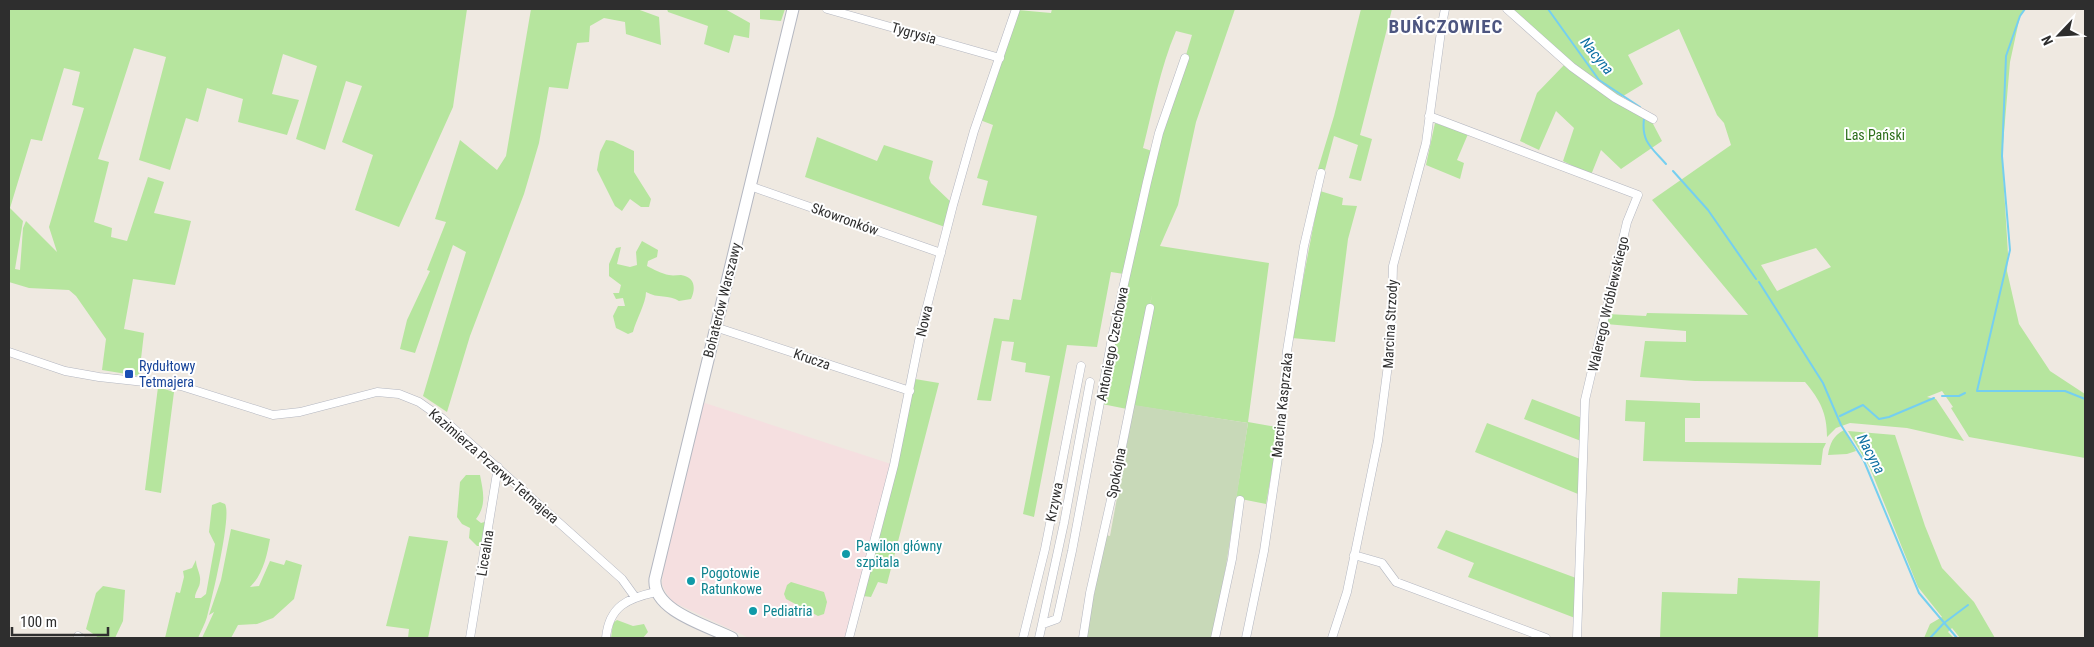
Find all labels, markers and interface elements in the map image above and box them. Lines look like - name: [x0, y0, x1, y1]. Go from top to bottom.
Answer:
- north arrow: [2034, 10, 2084, 60]
- district label: BUŃCZOWIEC: [1389, 15, 1503, 38]
- street label: Tygrysia: [890, 19, 938, 47]
- text: N: [2038, 33, 2056, 48]
- water label: Nacyna: [1577, 34, 1617, 78]
- park label: Las Pański: [1845, 127, 1905, 143]
- street label: Skowronków: [809, 199, 881, 239]
- street label: Walerego Wróblewskiego: [1585, 235, 1631, 373]
- street label: Bohaterów Warszawy: [700, 241, 744, 359]
- street label: Marcina Strzody: [1380, 279, 1400, 369]
- street label: Antoniego Czechowa: [1093, 285, 1131, 403]
- street label: Nowa: [913, 304, 935, 338]
- street label: Krucza: [791, 345, 833, 373]
- street label: Marcina Kasprzaka: [1269, 352, 1295, 458]
- place label: Rydułtowy Tetmajera: [139, 358, 196, 390]
- marker: Rydułtowy Tetmajera: [123, 368, 135, 380]
- street label: Kazimierza Przerwy-Tetmajera: [426, 405, 562, 527]
- water label: Nacyna: [1853, 431, 1889, 477]
- street label: Spokojna: [1103, 446, 1129, 500]
- street label: Krzywa: [1042, 481, 1066, 523]
- street label: Licealna: [473, 529, 497, 577]
- place label: Pawilon główny szpitala: [856, 538, 942, 570]
- marker: Pawilon główny szpitala: [840, 548, 852, 560]
- place label: Pogotowie Ratunkowe: [701, 565, 762, 597]
- marker: Pogotowie Ratunkowe: [685, 575, 697, 587]
- place label: Pediatria: [763, 603, 812, 619]
- scale bar: [12, 604, 109, 636]
- marker: Pediatria: [747, 605, 759, 617]
- text: 100 m: [20, 613, 57, 631]

